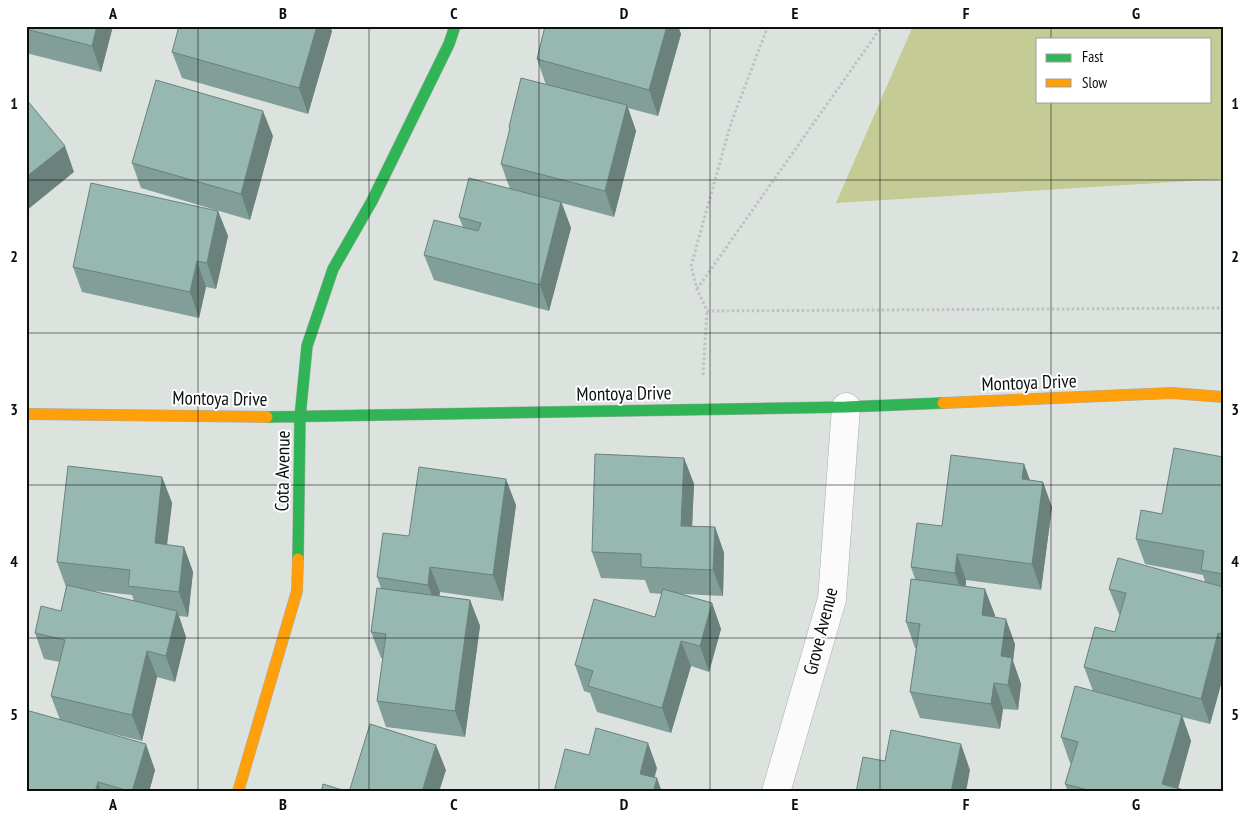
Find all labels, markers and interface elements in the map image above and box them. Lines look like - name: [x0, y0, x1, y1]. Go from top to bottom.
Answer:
- text: A: [108, 3, 118, 23]
- text: B: [279, 3, 287, 23]
- text: C: [450, 3, 458, 23]
- text: D: [620, 3, 629, 23]
- text: E: [792, 3, 799, 23]
- text: F: [963, 3, 970, 23]
- text: G: [1132, 3, 1140, 23]
- legend: [1036, 38, 1212, 102]
- text: Fast: [1082, 47, 1103, 66]
- text: Slow: [1082, 73, 1107, 92]
- text: 1: [10, 93, 18, 113]
- text: 1: [1231, 93, 1239, 113]
- text: 2: [10, 246, 18, 266]
- text: 2: [1231, 246, 1239, 266]
- street label: Montoya Drive: [981, 368, 1077, 396]
- street label: Montoya Drive: [576, 380, 672, 406]
- street label: Montoya Drive: [172, 385, 268, 411]
- text: 3: [10, 399, 18, 419]
- text: 3: [1231, 399, 1239, 419]
- street label: Cota Avenue: [269, 430, 295, 512]
- text: 4: [10, 551, 18, 571]
- text: 4: [1231, 551, 1239, 571]
- street label: Grove Avenue: [798, 585, 842, 677]
- text: 5: [10, 704, 18, 724]
- text: 5: [1231, 704, 1239, 724]
- text: A: [108, 794, 118, 814]
- text: B: [279, 794, 287, 814]
- text: C: [450, 794, 458, 814]
- text: D: [620, 794, 629, 814]
- text: E: [792, 794, 799, 814]
- text: F: [963, 794, 970, 814]
- text: G: [1132, 794, 1140, 814]

